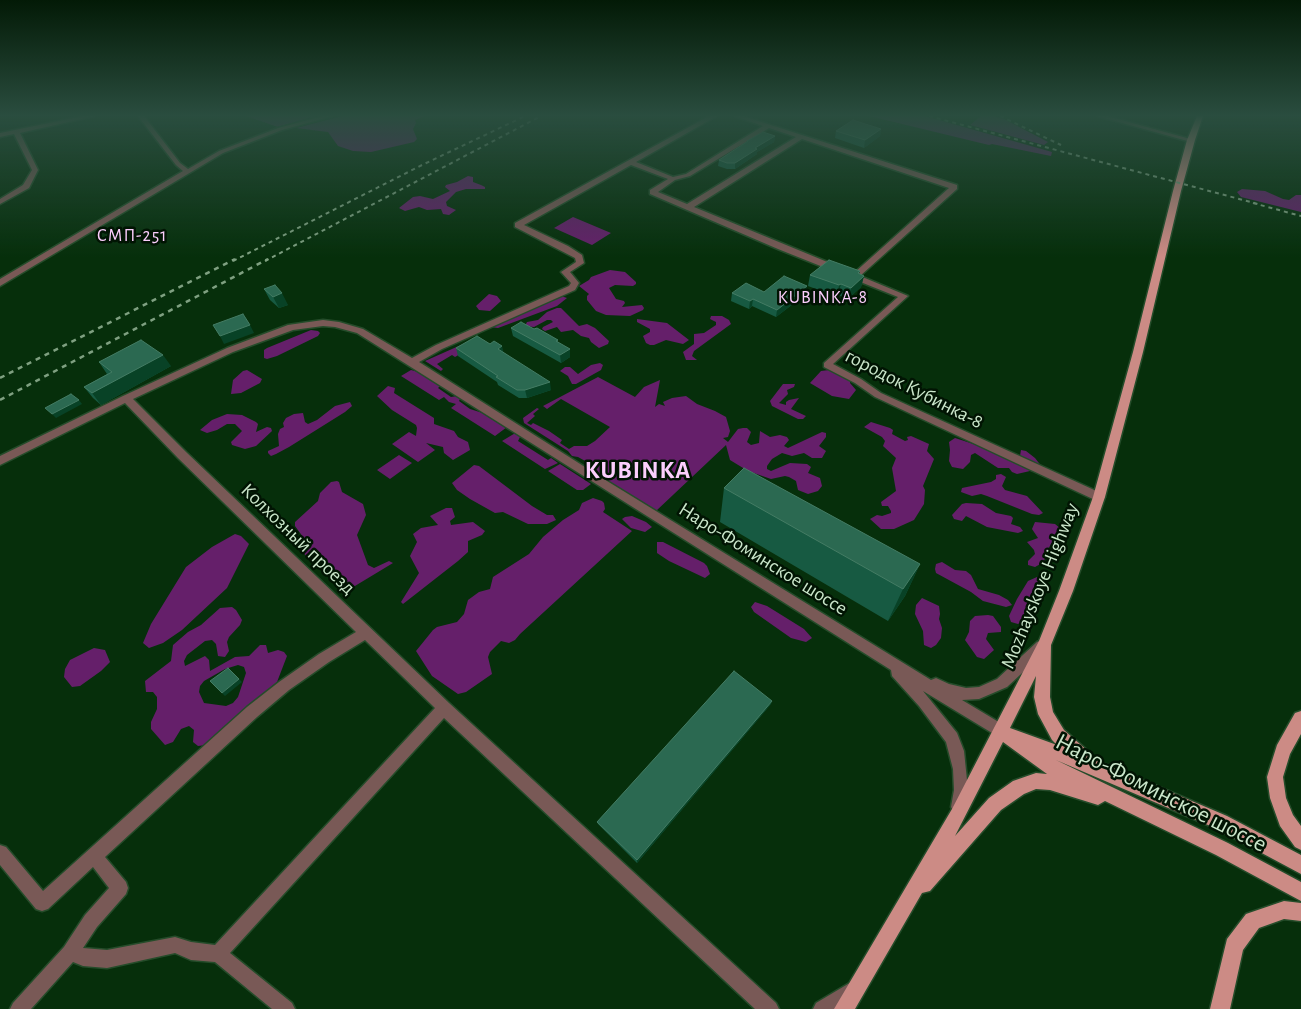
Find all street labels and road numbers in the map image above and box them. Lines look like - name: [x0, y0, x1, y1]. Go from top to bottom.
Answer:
- street label: городок Кубинка-8: [841, 344, 987, 434]
- street label: Колхозный проезд: [236, 478, 360, 600]
- street label: Наро-Фоминское шоссе: [674, 497, 852, 621]
- street label: Mozhayskoye Highway: [996, 500, 1084, 672]
- street label: Наро-Фоминское шоссе: [1050, 727, 1272, 859]

